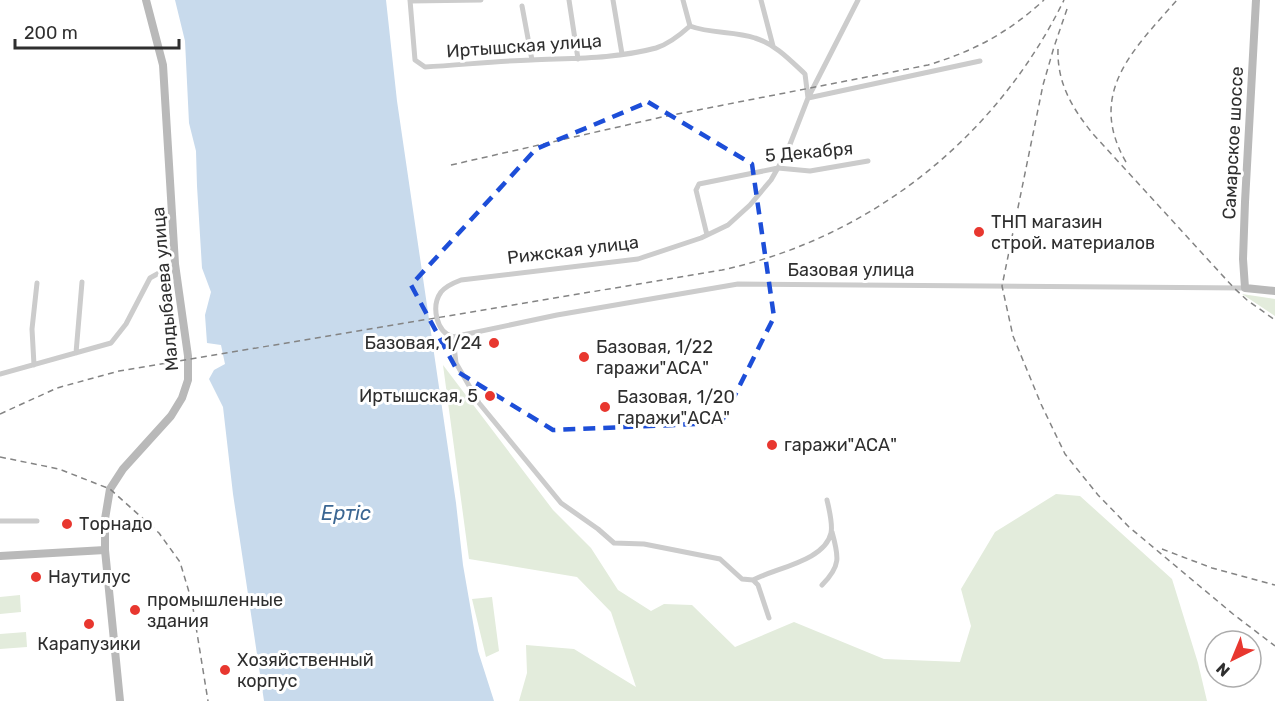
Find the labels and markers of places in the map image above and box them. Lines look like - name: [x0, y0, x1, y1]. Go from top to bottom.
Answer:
- place label: ТНП магазин строй. материалов: [991, 211, 1155, 254]
- marker: ТНП магазин строй. материалов: [972, 225, 986, 239]
- place label: Базовая, 1/24: [365, 332, 482, 354]
- marker: Базовая, 1/24: [487, 336, 501, 350]
- place label: Базовая, 1/22 гаражи"ACА": [596, 336, 713, 379]
- marker: Базовая, 1/22 гаражи"ACА": [577, 350, 591, 364]
- place label: Иртышская, 5: [359, 385, 478, 407]
- place label: Базовая, 1/20 гаражи"ACА": [617, 386, 735, 429]
- marker: Иртышская, 5: [483, 389, 497, 403]
- marker: Базовая, 1/20 гаражи"ACА": [598, 400, 612, 414]
- place label: гаражи"ACА": [784, 434, 897, 456]
- marker: гаражи"ACА": [765, 438, 779, 452]
- place label: Торнадо: [79, 513, 153, 535]
- marker: Торнадо: [60, 517, 74, 531]
- place label: Наутилус: [48, 566, 131, 588]
- marker: Наутилус: [29, 570, 43, 584]
- place label: промышленные здания: [147, 589, 283, 632]
- marker: промышленные здания: [128, 603, 142, 617]
- marker: Карапузики: [82, 617, 96, 631]
- place label: Карапузики: [37, 633, 141, 655]
- place label: Хозяйственный корпус: [237, 649, 374, 692]
- marker: Хозяйственный корпус: [218, 663, 232, 677]

